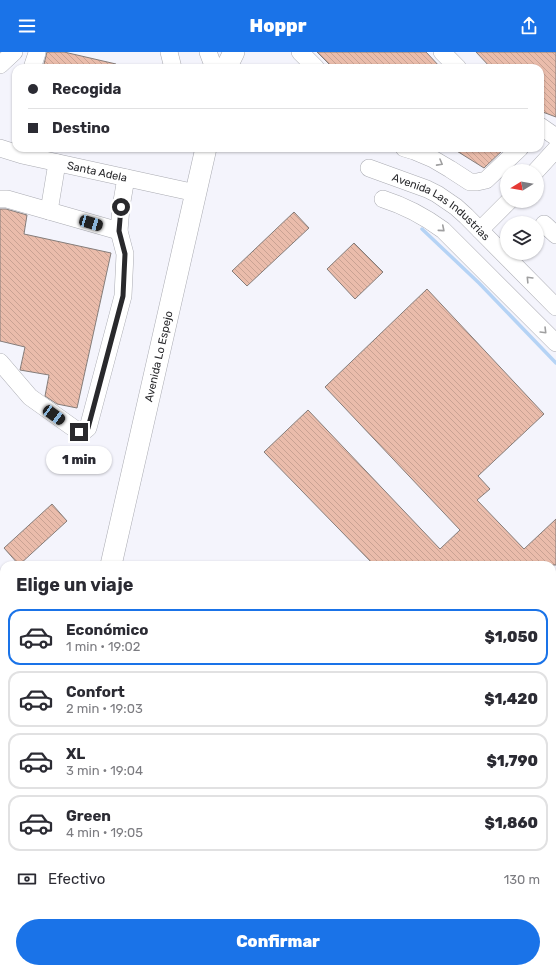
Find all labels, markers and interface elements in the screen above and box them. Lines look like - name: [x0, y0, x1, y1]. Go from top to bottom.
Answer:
- icon: menu: [16, 15, 38, 37]
- text: Hoppr: [250, 15, 306, 37]
- icon: share: [518, 15, 540, 37]
- text: Recogida: [52, 80, 121, 98]
- text: Destino: [52, 119, 110, 137]
- one-way arrow: [436, 158, 443, 166]
- street label: Santa Adela: [66, 159, 128, 185]
- north arrow: [500, 164, 544, 208]
- map controls: [500, 164, 544, 260]
- street label: Avenida Las Industrias: [390, 171, 493, 244]
- route start: [112, 198, 130, 216]
- car: [78, 214, 104, 232]
- button: layers: [500, 216, 544, 260]
- one-way arrow: [437, 225, 444, 232]
- one-way arrow: [526, 276, 534, 284]
- street label: Avenida Lo Espejo: [142, 310, 176, 403]
- one-way arrow: [539, 326, 547, 334]
- car: [41, 403, 67, 427]
- route end: [70, 423, 88, 441]
- callout: 1 min: [46, 446, 112, 474]
- text: 1 min: [62, 452, 96, 467]
- text: Elige un viaje: [16, 574, 133, 596]
- icon: car: [18, 619, 54, 655]
- text: Económico: [66, 621, 148, 639]
- text: $1,050: [484, 628, 538, 646]
- text: 1 min · 19:02: [66, 639, 140, 654]
- icon: car: [18, 681, 54, 717]
- text: Confort: [66, 683, 125, 701]
- text: $1,420: [484, 690, 538, 708]
- text: 2 min · 19:03: [66, 701, 143, 716]
- icon: car: [18, 743, 54, 779]
- text: XL: [66, 745, 85, 763]
- text: $1,790: [486, 752, 538, 770]
- text: 3 min · 19:04: [66, 763, 143, 778]
- icon: car: [18, 805, 54, 841]
- text: Green: [66, 807, 111, 825]
- text: $1,860: [484, 814, 538, 832]
- text: 4 min · 19:05: [66, 825, 143, 840]
- icon: cash: [16, 868, 38, 890]
- text: Efectivo: [48, 870, 105, 888]
- text: 130 m: [504, 872, 540, 887]
- button: Confirmar: [16, 919, 540, 965]

